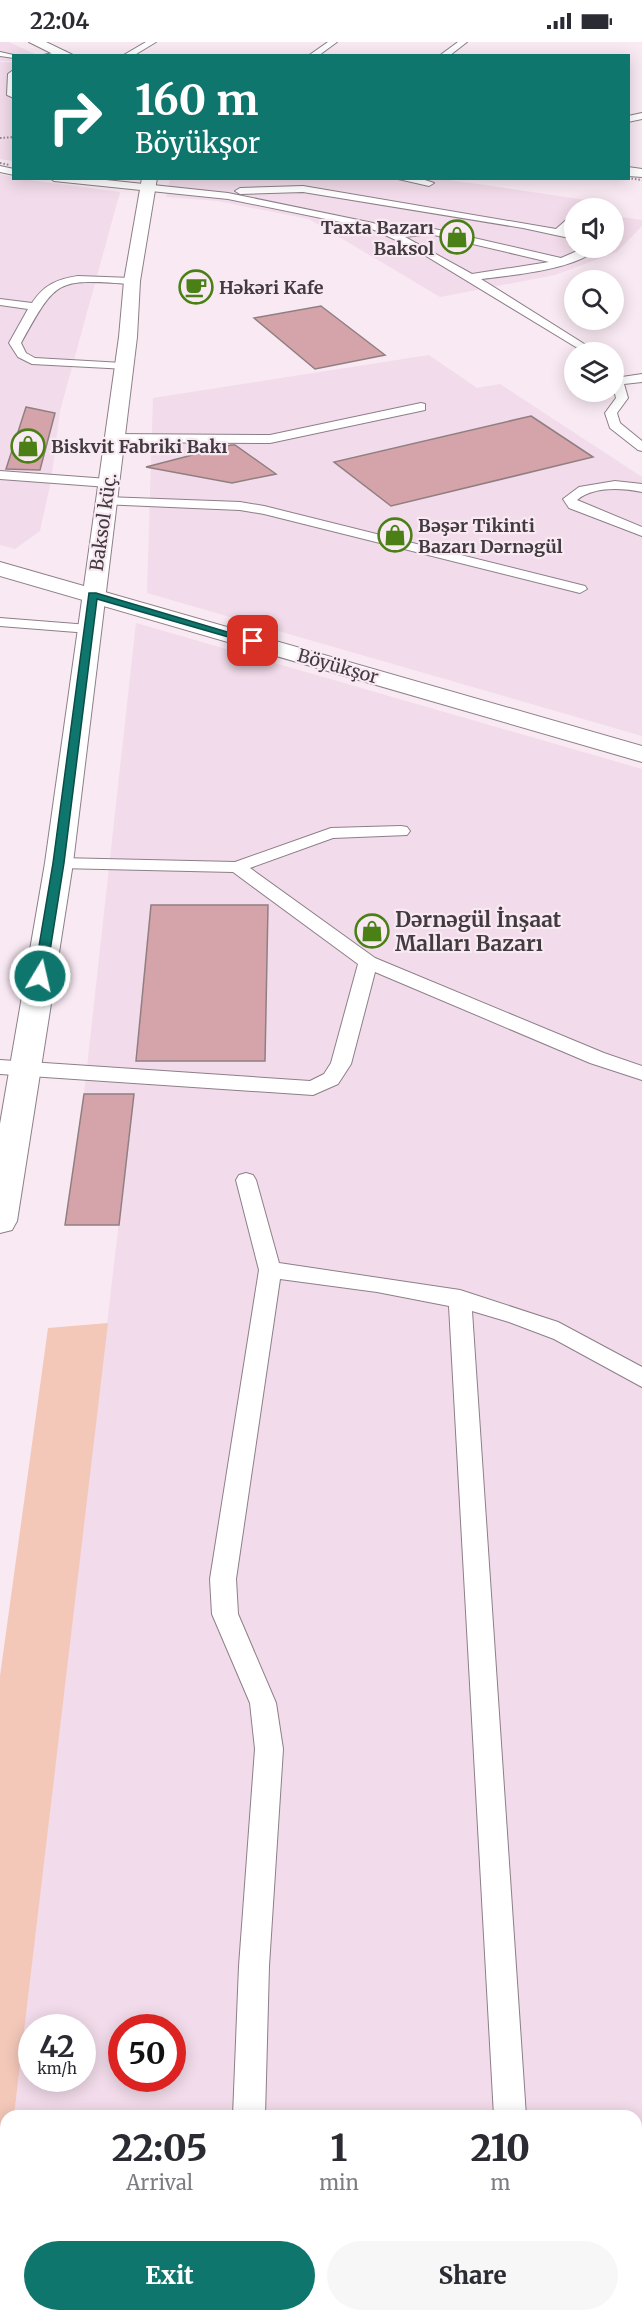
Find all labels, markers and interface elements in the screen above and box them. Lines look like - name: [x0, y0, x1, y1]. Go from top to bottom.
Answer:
- text: 22:04: [30, 7, 89, 35]
- text: 160 m: [135, 74, 259, 126]
- icon: right: [36, 78, 114, 156]
- text: Böyükşor: [135, 126, 260, 160]
- map controls: [564, 198, 624, 402]
- button: sound: [564, 198, 624, 258]
- place label: Taxta Bazarı Baksol: [321, 216, 434, 260]
- shop icon: Taxta Bazarı Baksol: [439, 219, 475, 255]
- cafe icon: Həkəri Kafe: [178, 269, 214, 305]
- button: search: [564, 270, 624, 330]
- place label: Həkəri Kafe: [219, 276, 324, 299]
- button: layers: [564, 342, 624, 402]
- shop icon: Biskvit Fabriki Bakı: [10, 428, 46, 464]
- place label: Biskvit Fabriki Bakı: [51, 435, 227, 458]
- street label: Baksol küç.: [85, 472, 121, 572]
- place label: Bəşər Tikinti Bazarı Dərnəgül: [418, 514, 563, 558]
- shop icon: Bəşər Tikinti Bazarı Dərnəgül: [377, 517, 413, 553]
- pin: [227, 615, 278, 666]
- icon: arrive: [236, 624, 269, 657]
- street label: Böyükşor: [295, 643, 381, 689]
- place label: Dərnəgül İnşaat Malları Bazarı: [395, 906, 562, 957]
- shop icon: Dərnəgül İnşaat Malları Bazarı: [354, 913, 390, 949]
- position arrow: [8, 944, 72, 1008]
- speed limit sign: 50: [108, 2014, 186, 2092]
- text: 42: [39, 2027, 75, 2065]
- text: km/h: [37, 2059, 77, 2078]
- text: 22:05: [112, 2126, 207, 2171]
- text: 1: [331, 2126, 347, 2171]
- text: 210: [471, 2126, 530, 2171]
- text: Arrival: [126, 2170, 193, 2195]
- text: min: [319, 2170, 359, 2195]
- text: m: [490, 2170, 510, 2195]
- button: Exit: [24, 2241, 315, 2310]
- button: Share: [327, 2241, 618, 2310]

